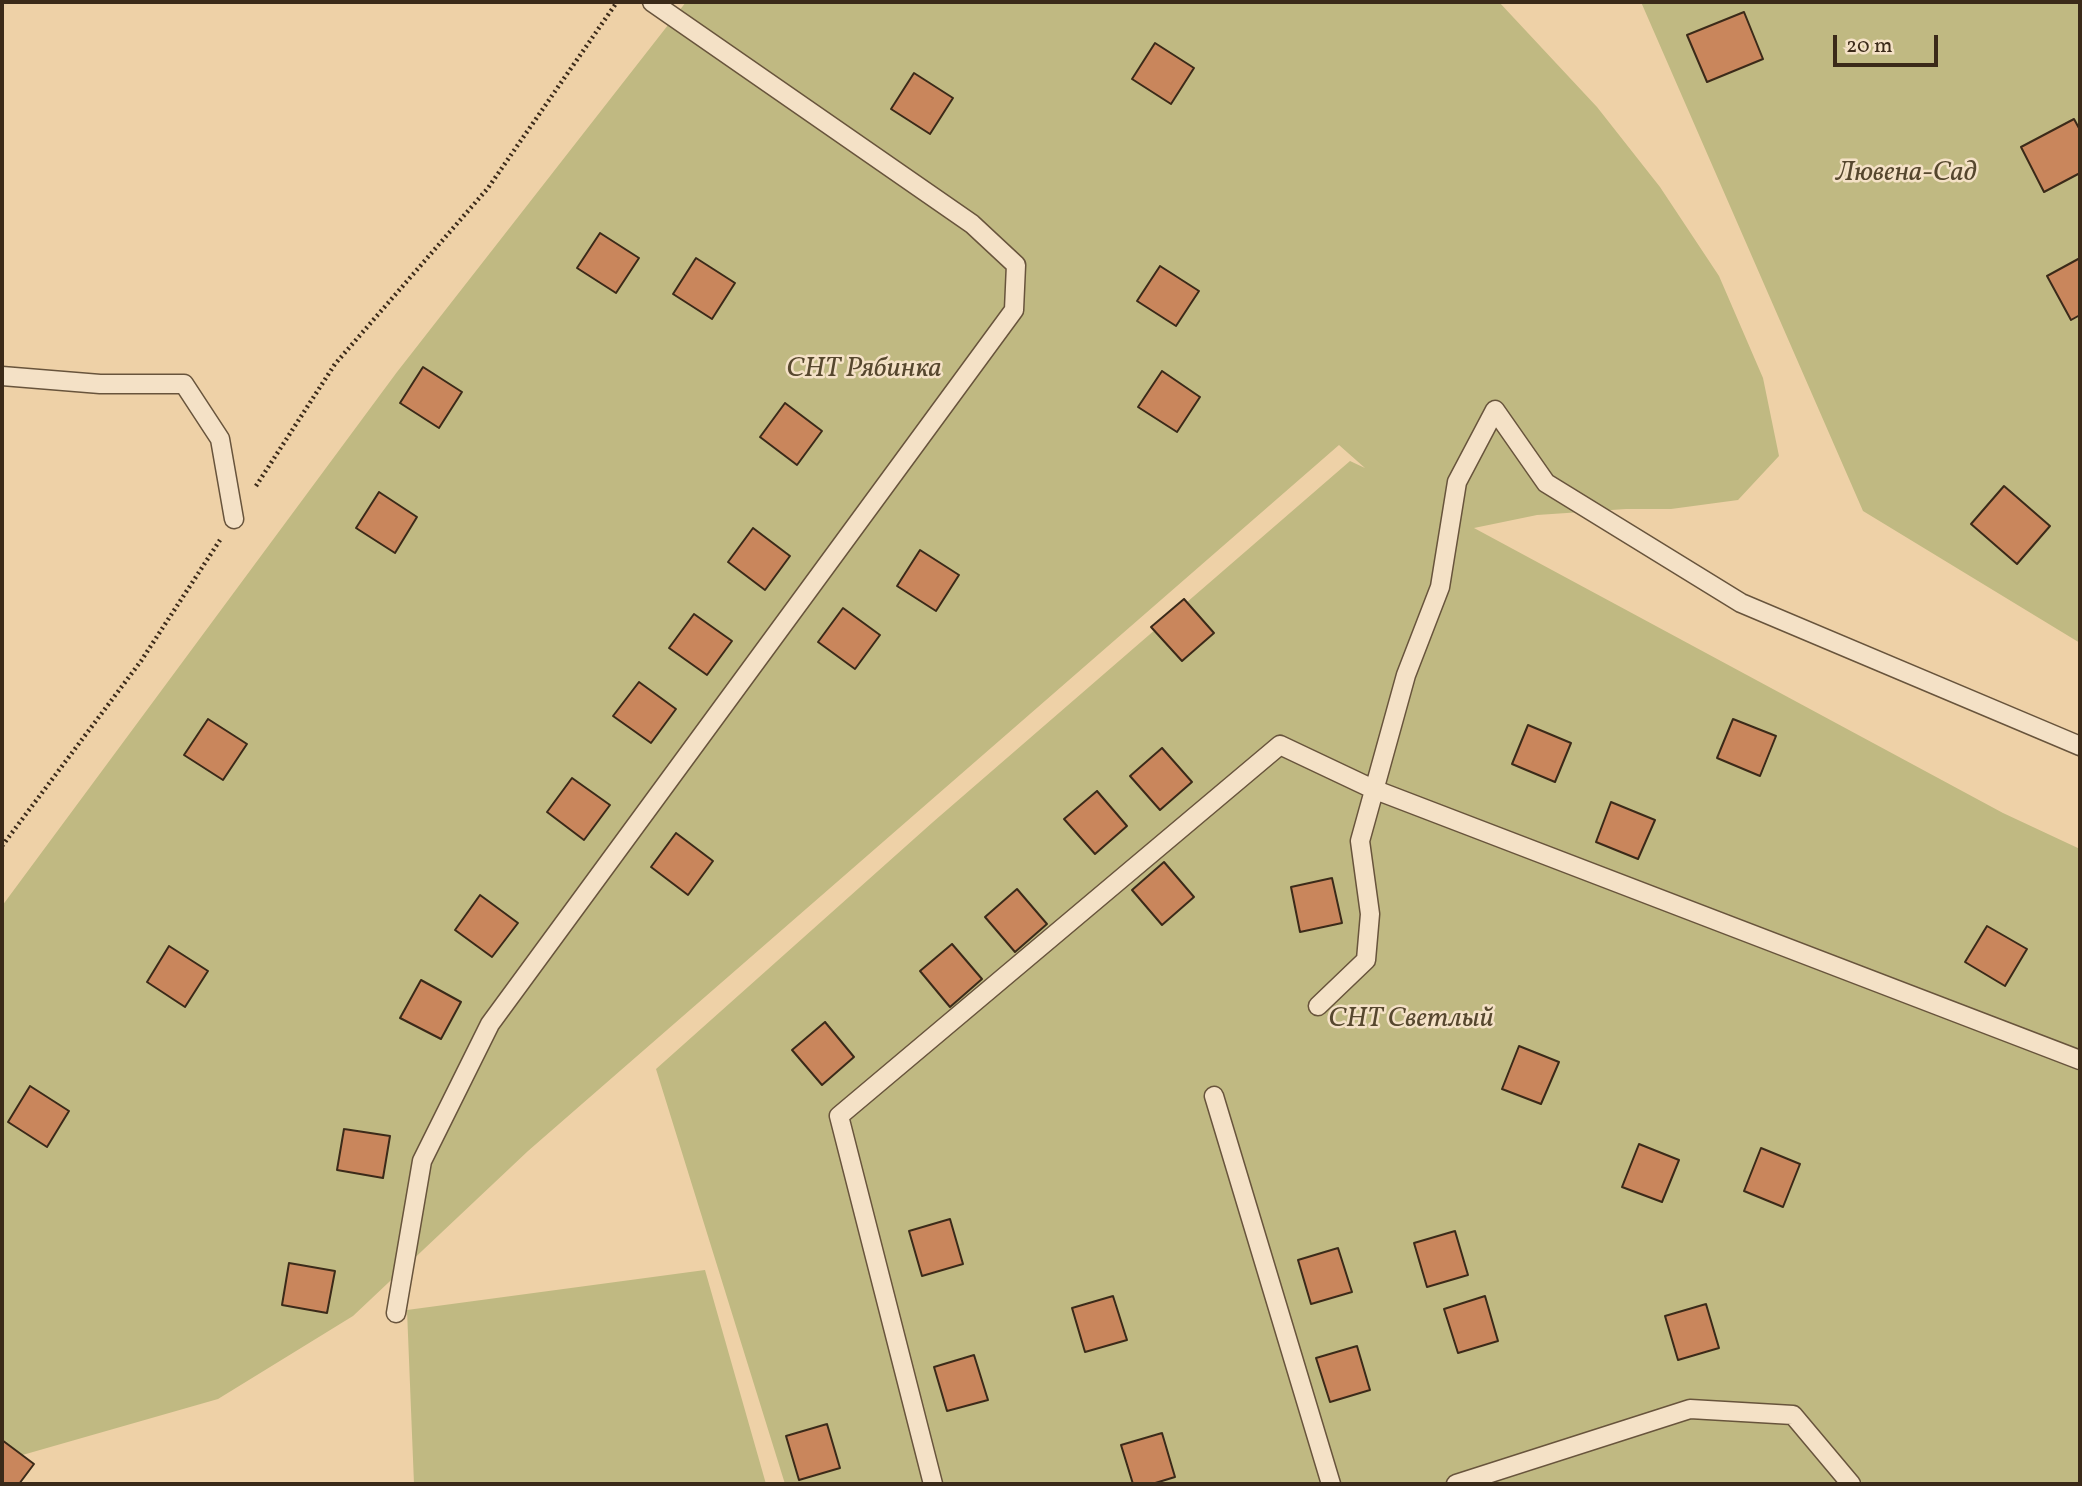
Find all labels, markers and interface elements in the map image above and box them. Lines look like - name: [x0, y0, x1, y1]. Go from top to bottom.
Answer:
- scale bar: [1837, 21, 1942, 65]
- text: 20 m: [1846, 32, 1892, 61]
- park label: Лювена-Сад: [1836, 158, 1976, 192]
- park label: СНТ Рябинка: [786, 354, 942, 388]
- park label: СНТ Светлый: [1328, 1004, 1494, 1038]

